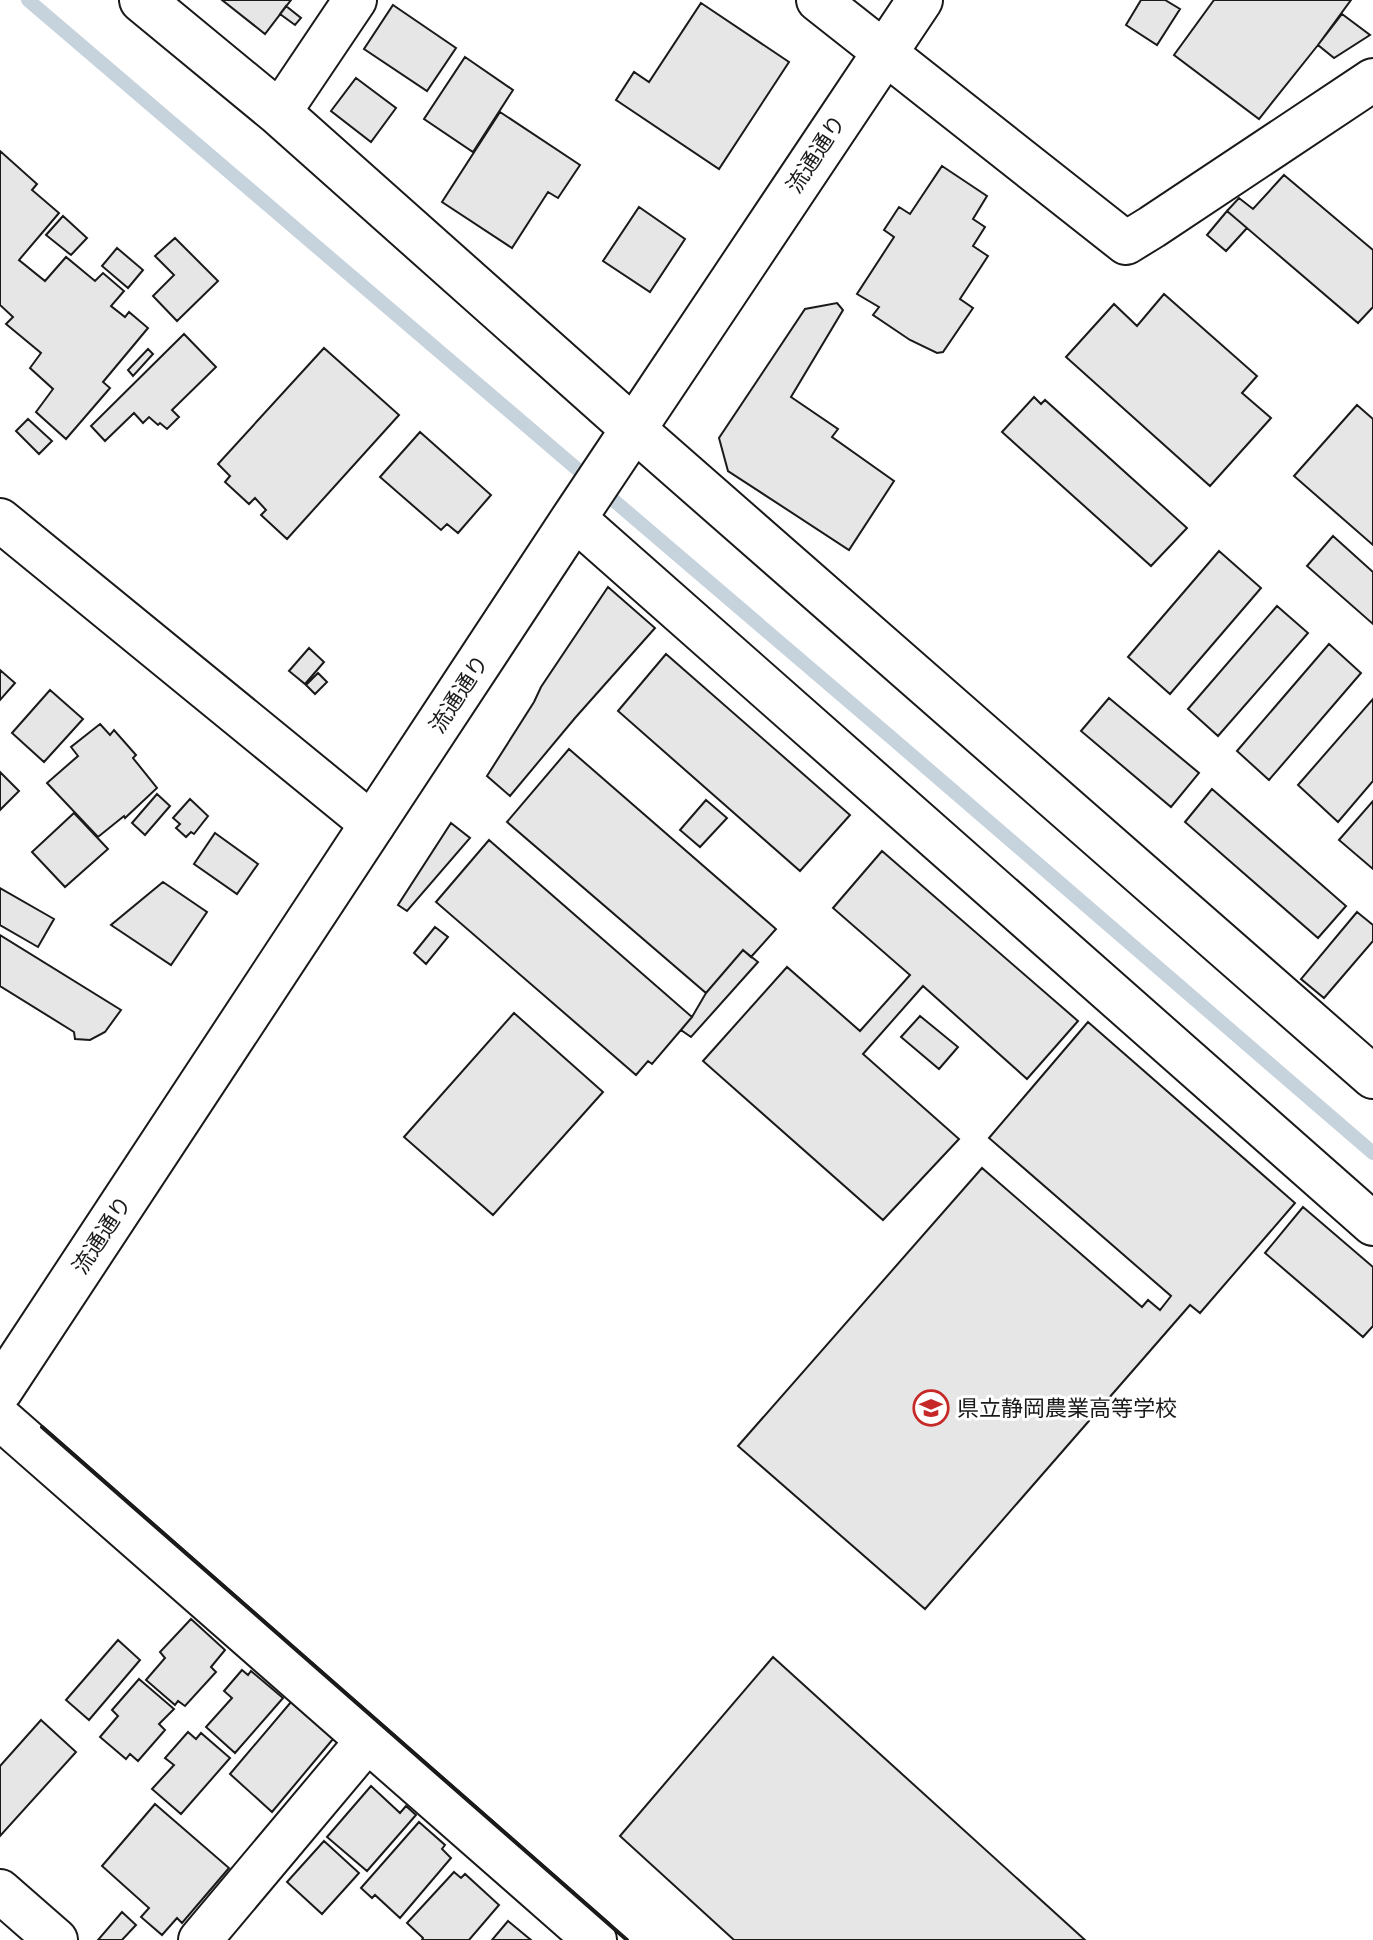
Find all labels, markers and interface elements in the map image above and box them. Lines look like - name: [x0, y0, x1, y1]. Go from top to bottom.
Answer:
- street label: 流通通り: [782, 110, 850, 198]
- street label: 流通通り: [425, 650, 493, 738]
- street label: 流通通り: [68, 1191, 136, 1279]
- school or university icon: 県立静岡農業高等学校: [912, 1389, 950, 1427]
- place label: 県立静岡農業高等学校: [957, 1396, 1177, 1421]

